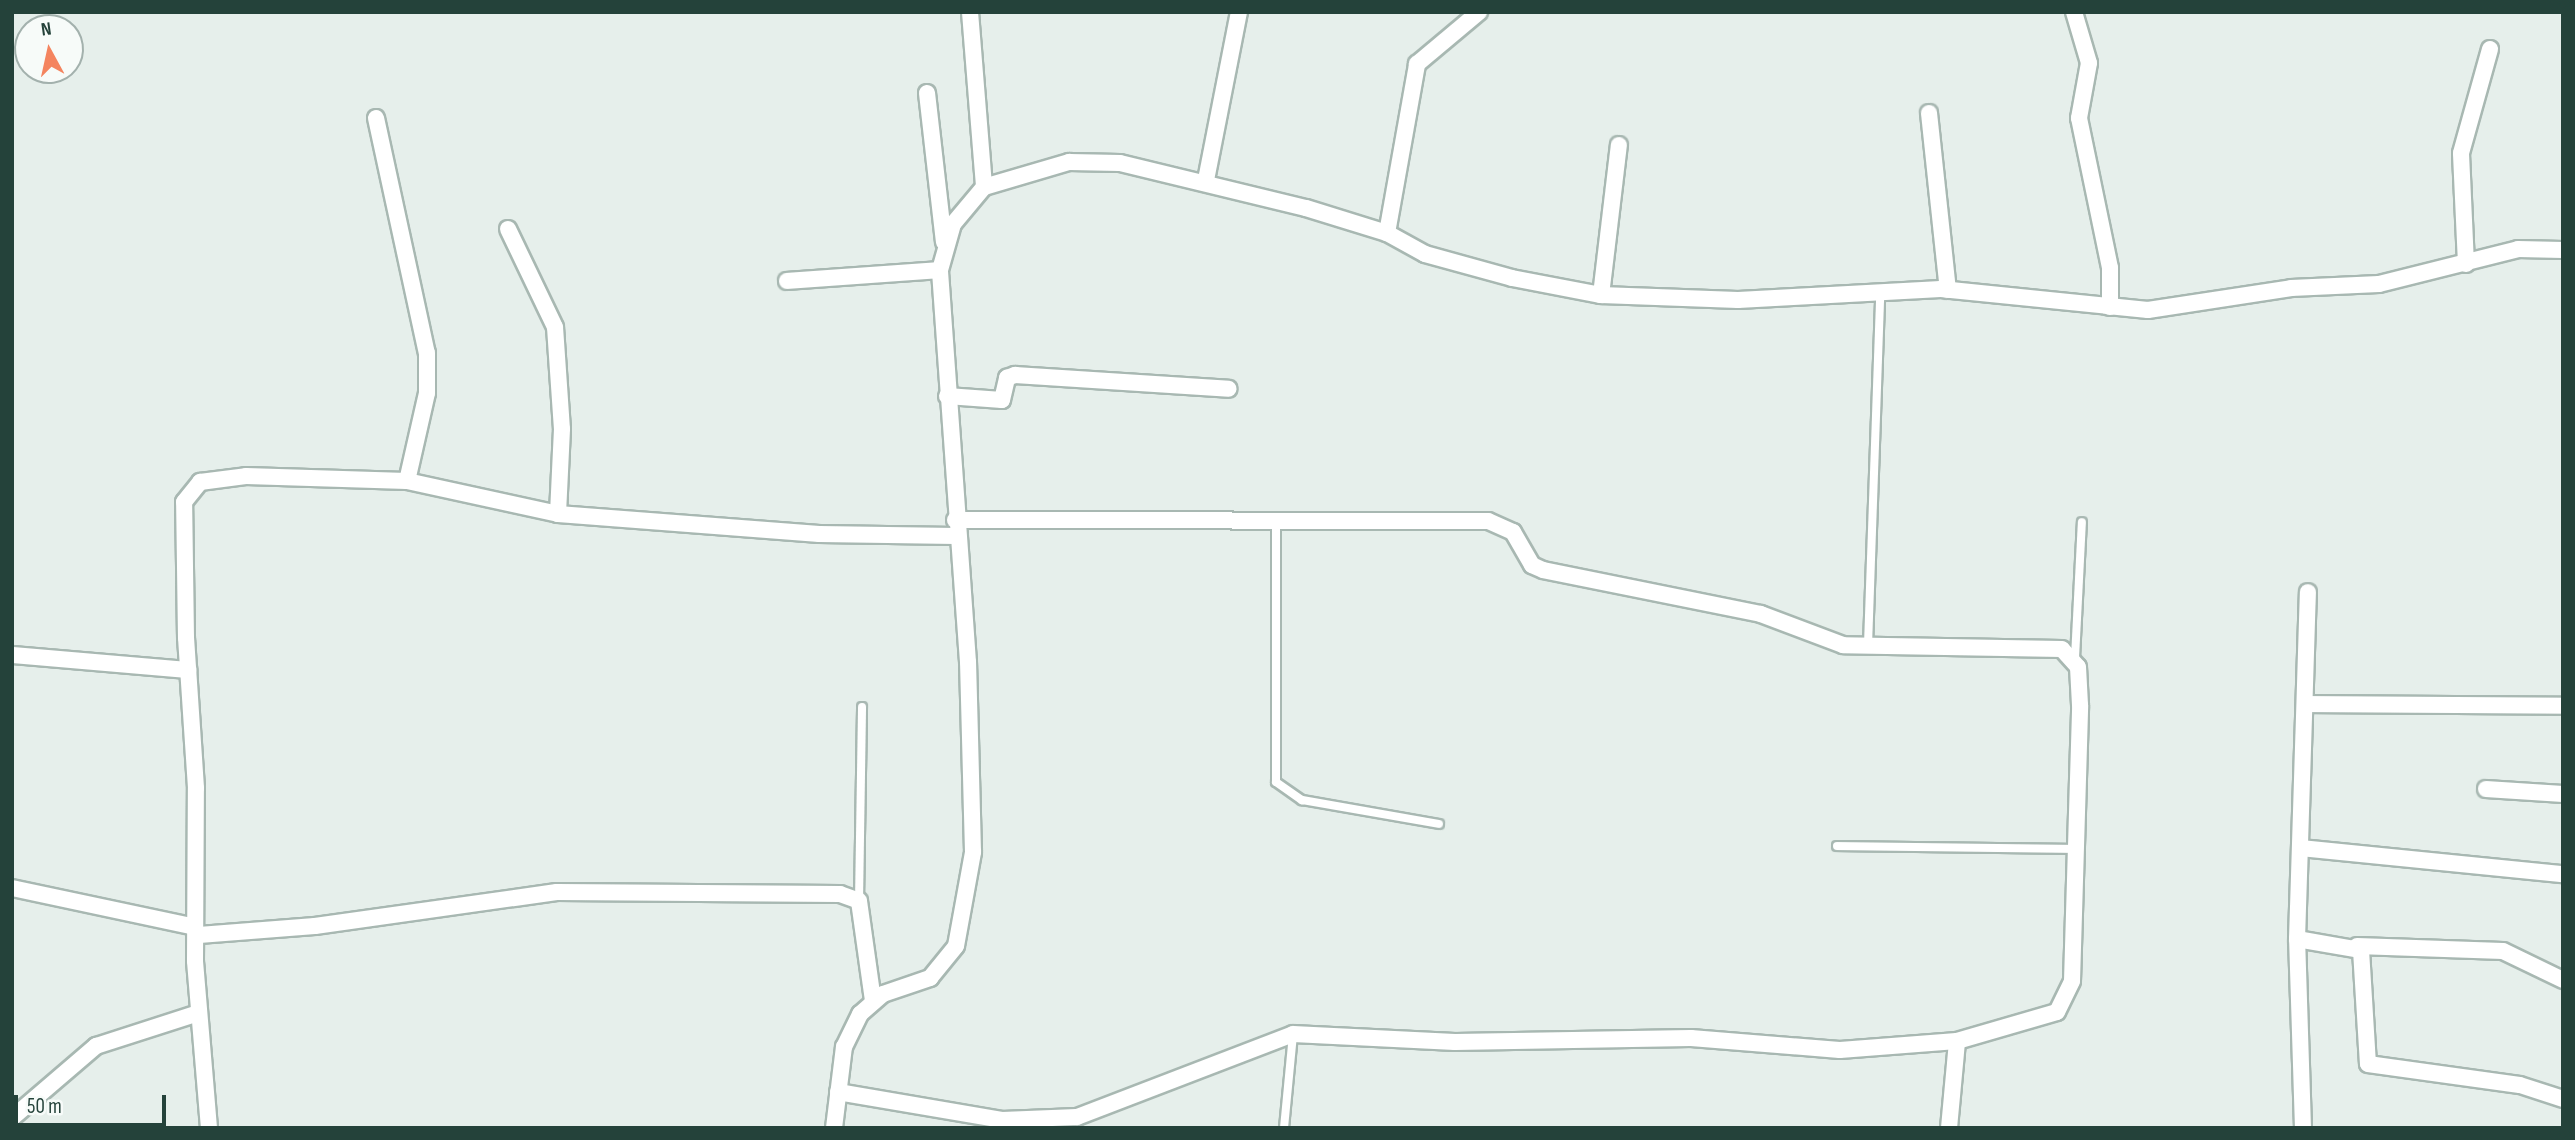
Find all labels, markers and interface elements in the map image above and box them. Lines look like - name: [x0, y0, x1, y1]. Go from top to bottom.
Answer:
- north arrow: [14, 14, 84, 84]
- text: N: [40, 18, 53, 42]
- scale bar: [18, 1080, 170, 1124]
- text: 50 m: [27, 1094, 62, 1119]

